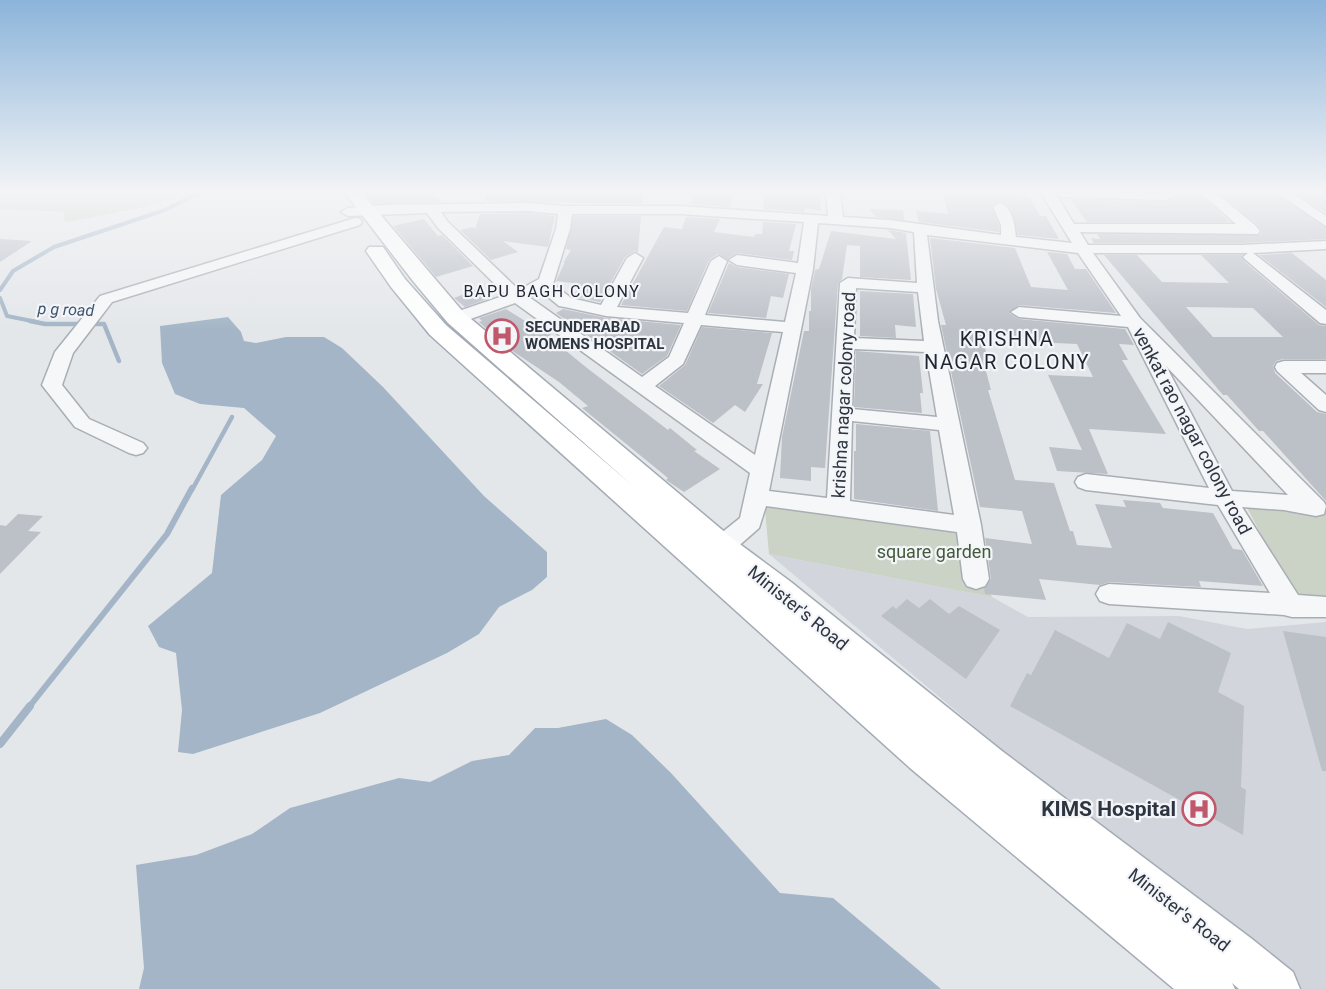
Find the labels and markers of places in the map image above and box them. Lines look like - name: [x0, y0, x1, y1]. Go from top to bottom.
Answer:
- hospital icon: SECUNDERABAD WOMENS HOSPITAL: [484, 318, 520, 354]
- place label: SECUNDERABAD WOMENS HOSPITAL: [525, 318, 664, 353]
- hospital icon: KIMS Hospital: [1181, 791, 1217, 827]
- place label: KIMS Hospital: [1041, 797, 1176, 821]

